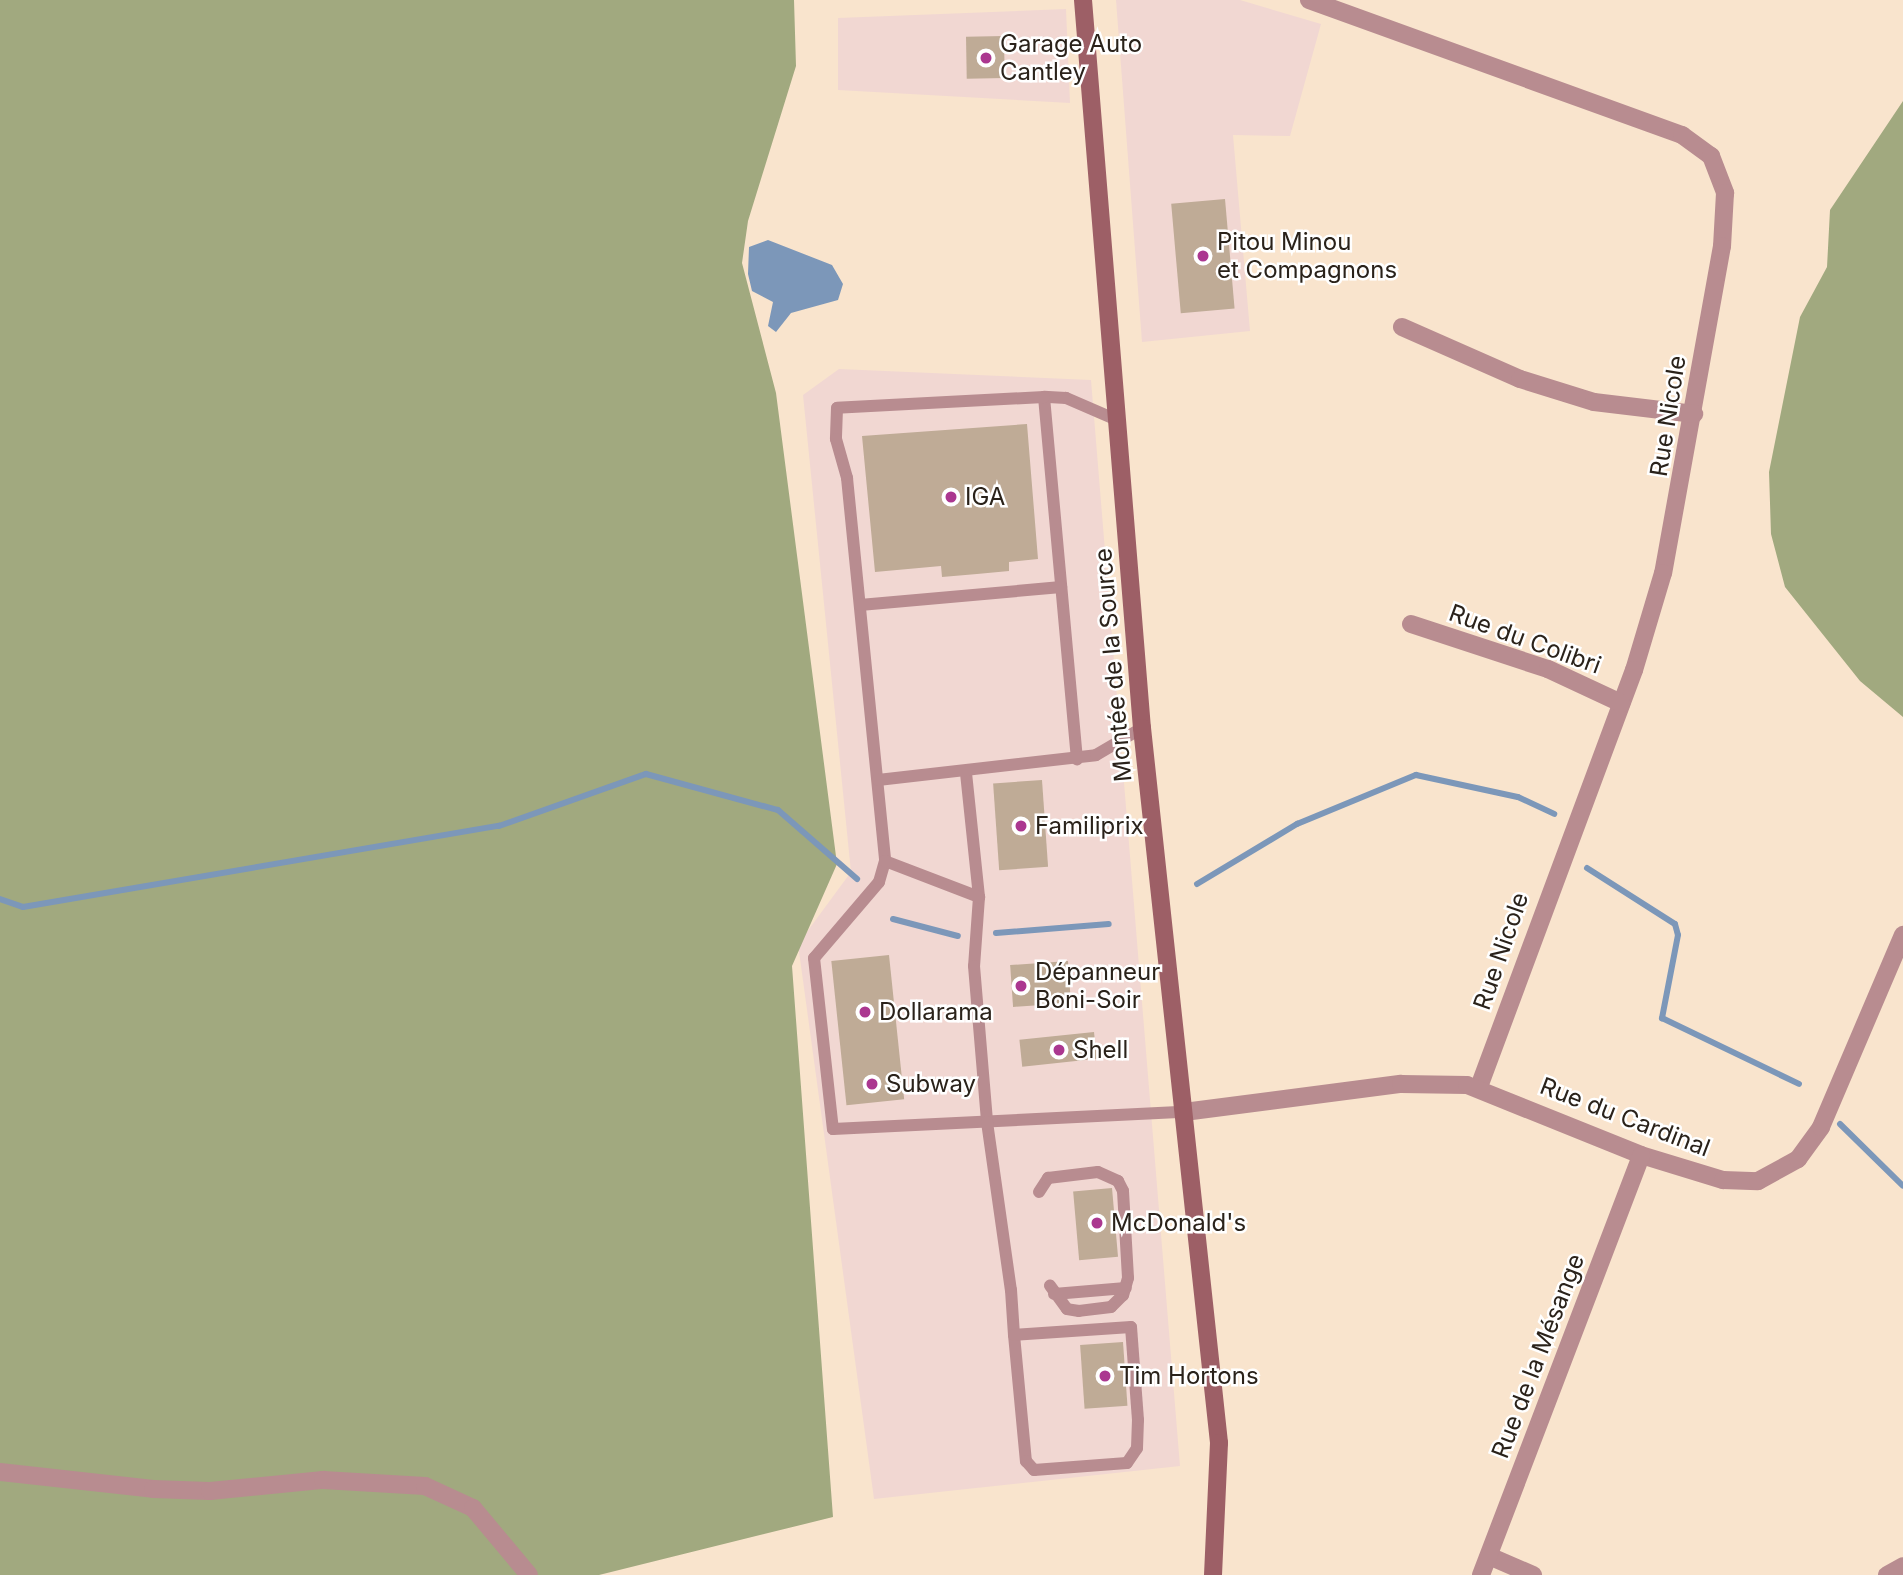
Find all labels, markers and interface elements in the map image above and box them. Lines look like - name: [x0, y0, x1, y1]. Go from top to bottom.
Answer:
- place label: Garage Auto Cantley: [1000, 30, 1142, 86]
- marker: Garage Auto Cantley: [978, 50, 994, 66]
- place label: Pitou Minou et Compagnons: [1217, 228, 1397, 284]
- marker: Pitou Minou et Compagnons: [1195, 248, 1211, 264]
- street label: Rue Nicole: [1644, 353, 1692, 479]
- place label: IGA: [965, 483, 1005, 511]
- marker: IGA: [943, 489, 959, 505]
- street label: Montée de la Source: [1088, 547, 1138, 783]
- street label: Rue du Colibri: [1445, 598, 1605, 680]
- place label: Familiprix: [1035, 812, 1144, 840]
- marker: Familiprix: [1013, 818, 1029, 834]
- street label: Rue Nicole: [1467, 889, 1535, 1013]
- place label: Dépanneur Boni-Soir: [1035, 958, 1160, 1014]
- marker: Dépanneur Boni-Soir: [1013, 978, 1029, 994]
- place label: Dollarama: [879, 998, 993, 1026]
- marker: Dollarama: [857, 1004, 873, 1020]
- place label: Shell: [1073, 1036, 1128, 1064]
- marker: Shell: [1051, 1042, 1067, 1058]
- place label: Subway: [886, 1070, 976, 1098]
- street label: Rue du Cardinal: [1536, 1071, 1714, 1163]
- marker: Subway: [864, 1076, 880, 1092]
- place label: McDonald's: [1111, 1209, 1246, 1237]
- marker: McDonald's: [1089, 1215, 1105, 1231]
- street label: Rue de la Mésange: [1486, 1250, 1590, 1462]
- place label: Tim Hortons: [1119, 1362, 1259, 1390]
- marker: Tim Hortons: [1097, 1368, 1113, 1384]

